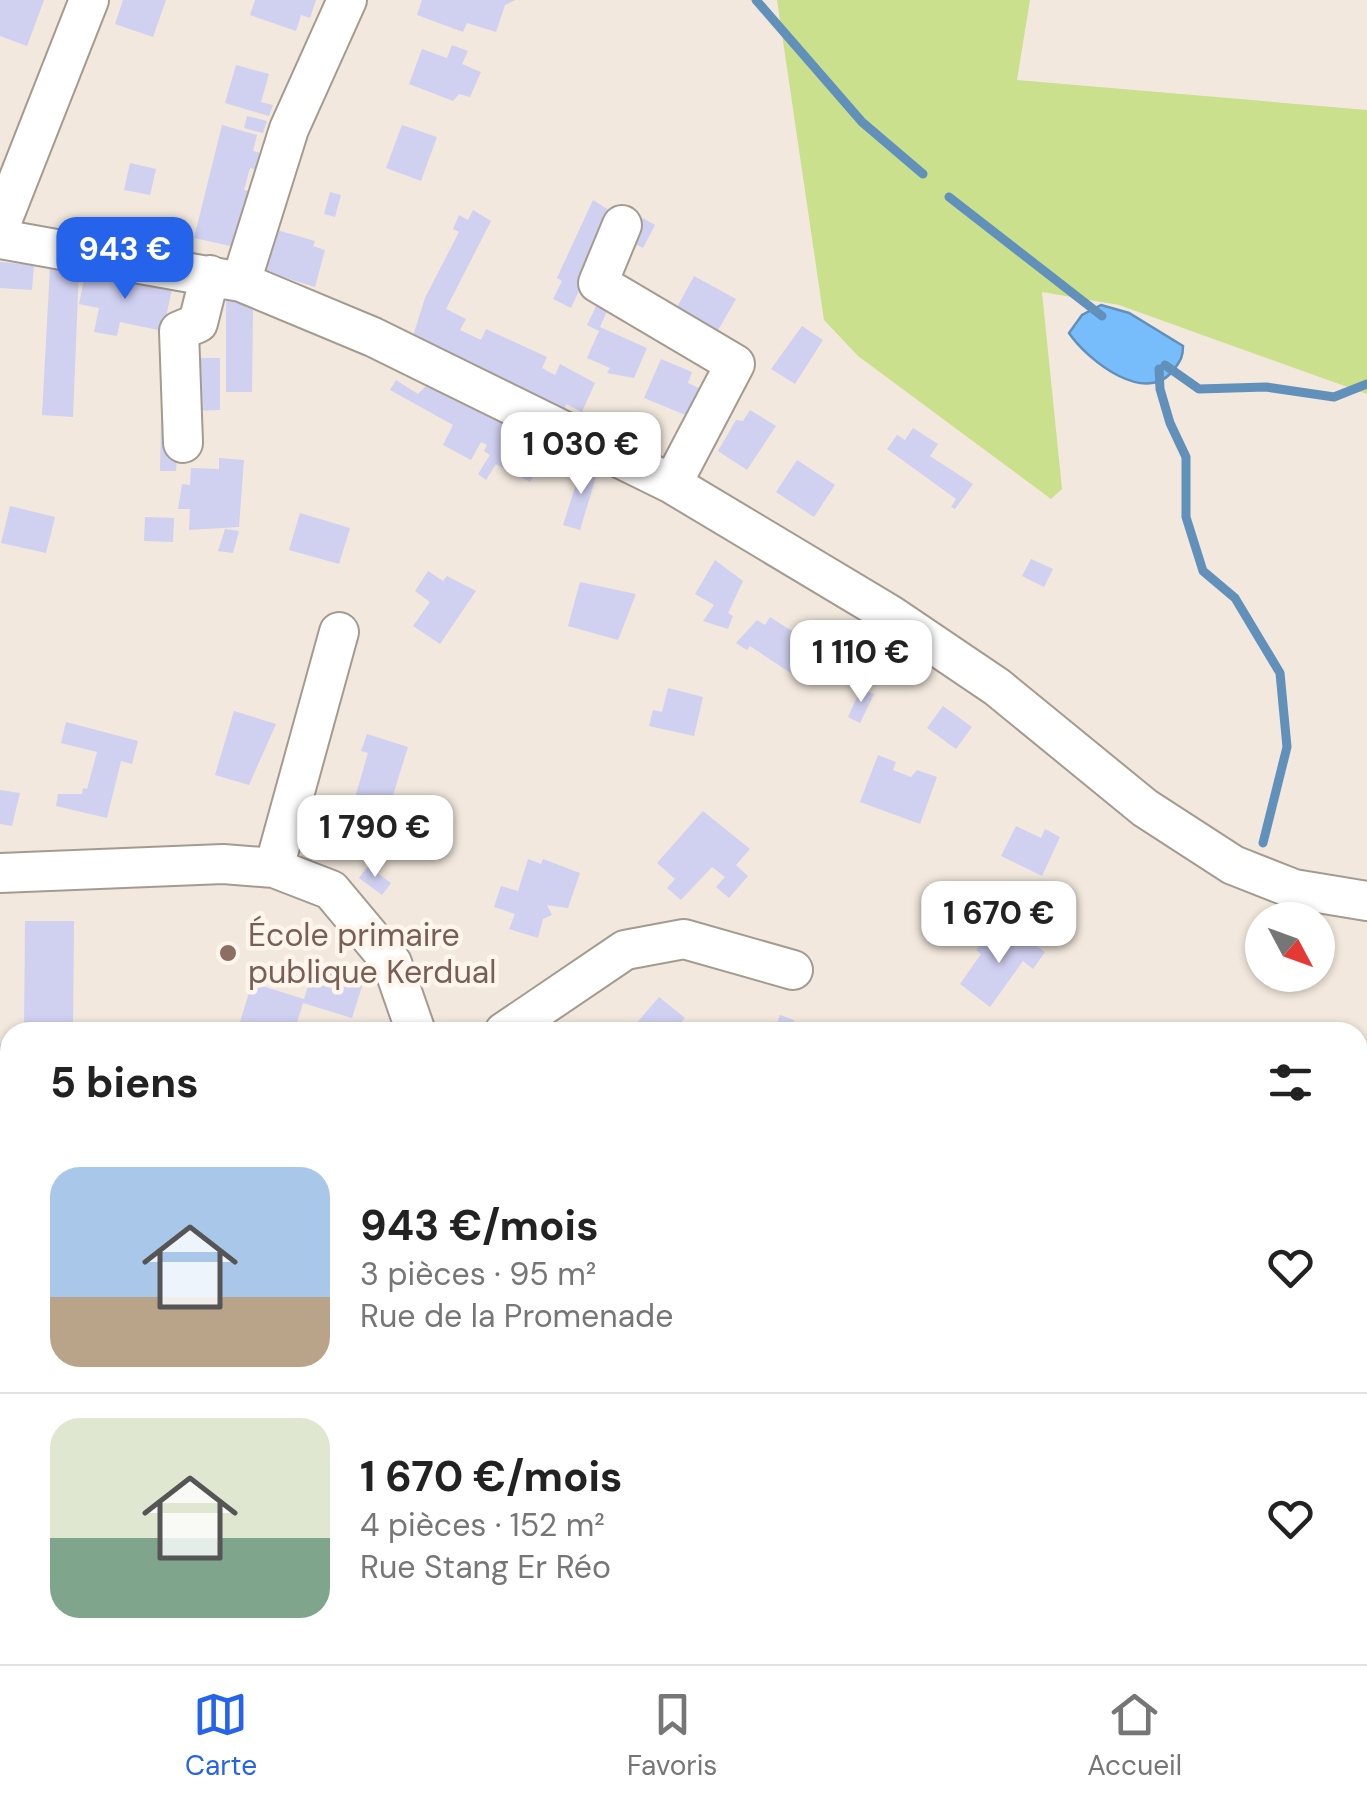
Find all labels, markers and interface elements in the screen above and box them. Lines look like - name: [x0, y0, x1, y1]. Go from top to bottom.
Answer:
- pin: 943 €: [55, 217, 195, 302]
- text: 943 €: [78, 228, 172, 270]
- pin: 1 030 €: [489, 412, 673, 497]
- text: 1 030 €: [523, 423, 639, 465]
- pin: 1 110 €: [769, 620, 953, 705]
- text: 1 110 €: [812, 631, 910, 673]
- pin: 1 790 €: [283, 795, 467, 880]
- text: 1 790 €: [319, 806, 431, 848]
- pin: 1 670 €: [907, 881, 1091, 966]
- text: 1 670 €: [943, 892, 1055, 934]
- north arrow: [1245, 902, 1335, 992]
- map controls: [1245, 902, 1335, 992]
- place label: École primaire publique Kerdual: [248, 914, 496, 993]
- marker: École primaire publique Kerdual: [217, 942, 239, 964]
- text: 5 biens: [50, 1055, 199, 1110]
- icon: filters: [1263, 1055, 1318, 1110]
- text: 943 €/mois: [360, 1198, 598, 1253]
- icon: home: [130, 1207, 250, 1327]
- icon: heart: [1263, 1240, 1318, 1295]
- text: 3 pièces · 95 m²: [360, 1253, 596, 1295]
- text: Rue de la Promenade: [360, 1295, 673, 1337]
- text: 1 670 €/mois: [360, 1449, 622, 1504]
- icon: home: [130, 1458, 250, 1578]
- icon: heart: [1263, 1491, 1318, 1546]
- text: 4 pièces · 152 m²: [360, 1504, 605, 1546]
- text: Rue Stang Er Réo: [360, 1546, 611, 1588]
- tab: Carte: [185, 1687, 257, 1784]
- tab: Favoris: [627, 1687, 717, 1784]
- tab: Accueil: [1087, 1687, 1182, 1784]

